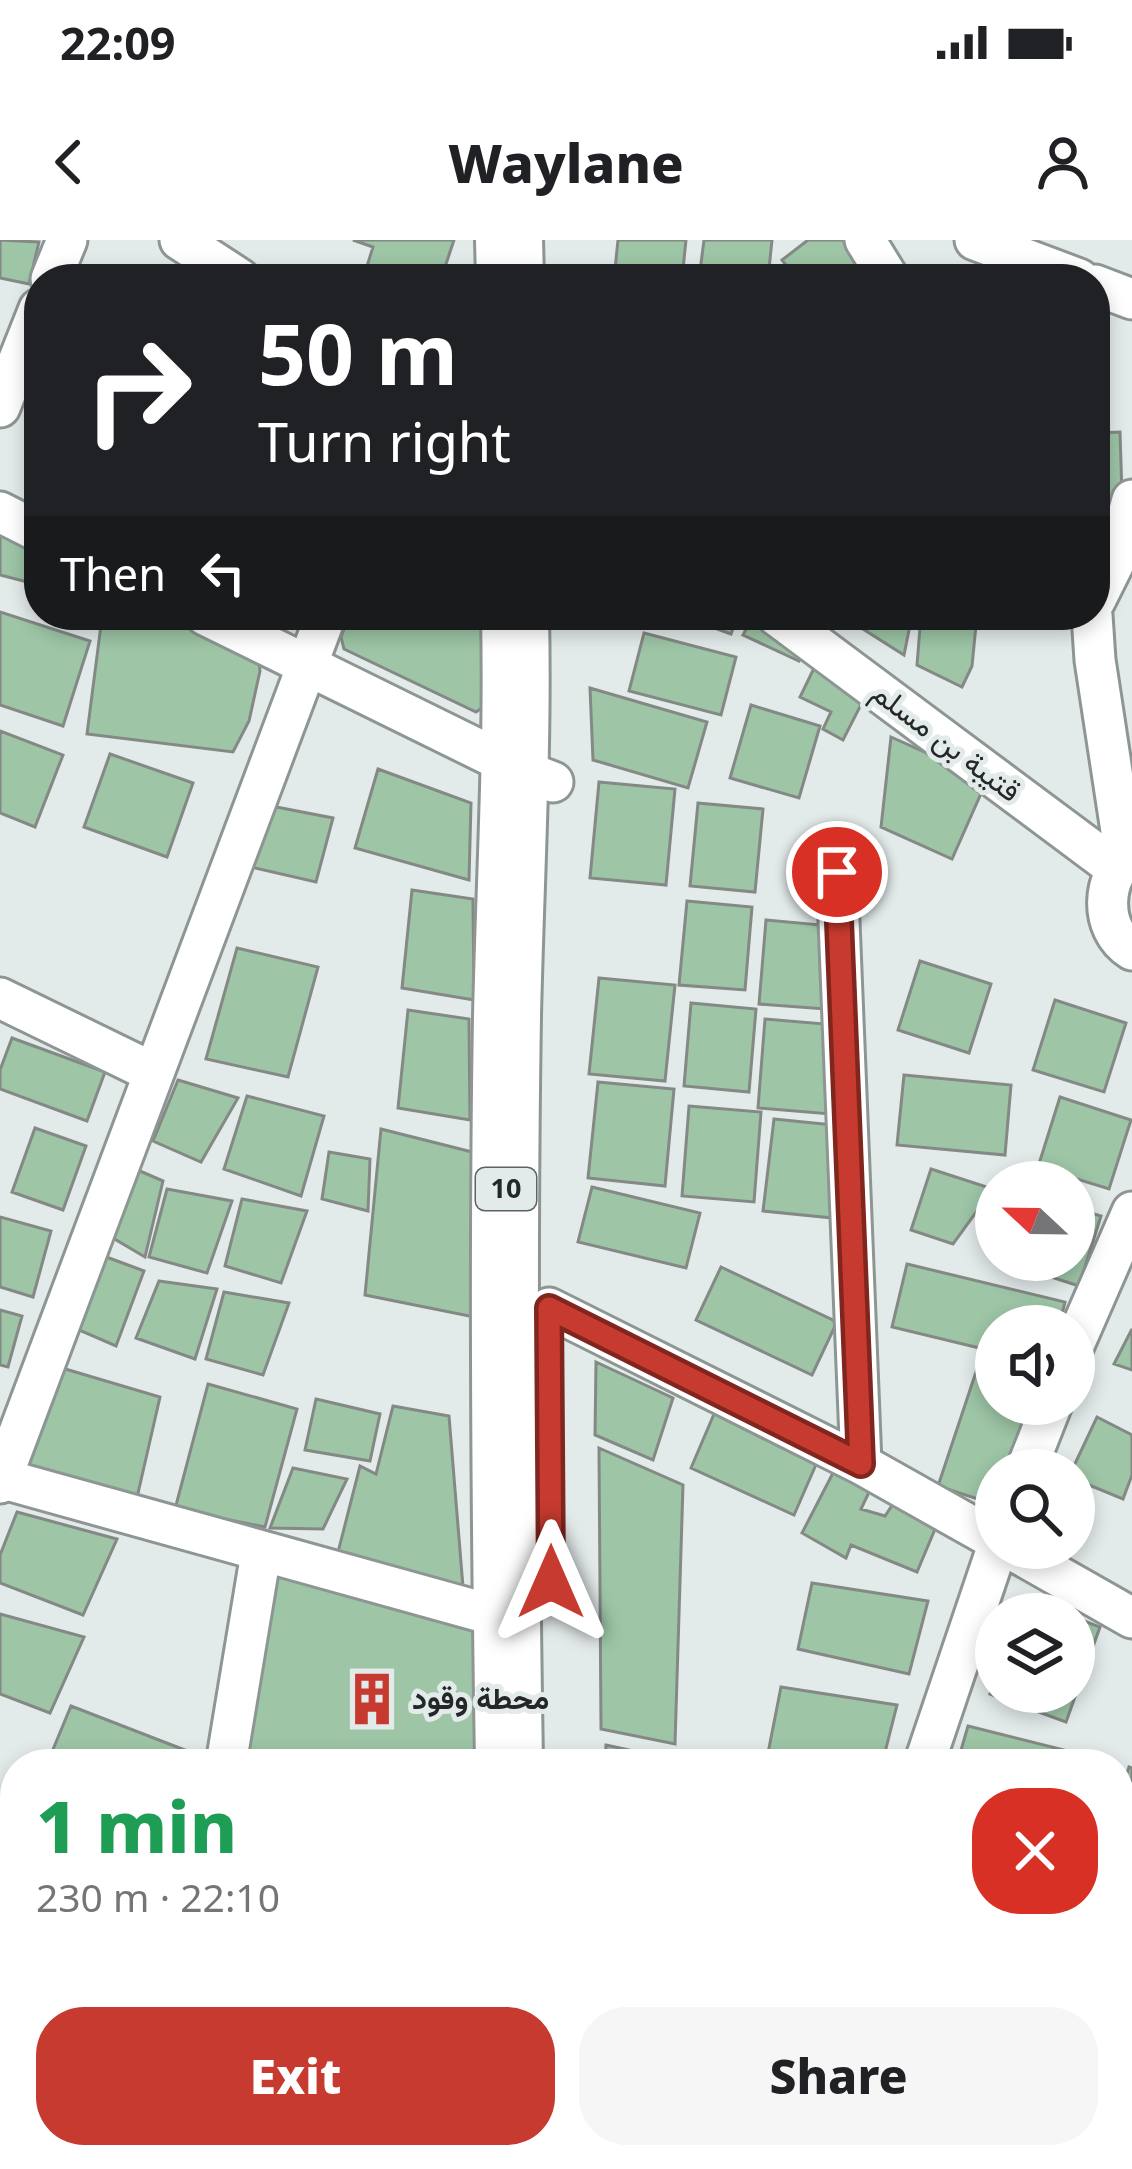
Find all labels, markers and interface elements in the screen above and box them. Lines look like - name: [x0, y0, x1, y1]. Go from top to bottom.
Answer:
- text: 22:09: [60, 12, 176, 73]
- text: Waylane: [448, 125, 684, 199]
- icon: back: [36, 129, 102, 195]
- icon: person: [1030, 129, 1096, 195]
- text: 50 m: [258, 295, 458, 410]
- icon: right: [60, 312, 216, 468]
- text: Turn right: [258, 404, 511, 478]
- icon: left: [190, 540, 256, 606]
- text: Then: [60, 543, 166, 604]
- street label: قتيبة بن مسلم: [864, 671, 1030, 811]
- pin: [786, 821, 888, 923]
- icon: arrive: [804, 839, 870, 905]
- north arrow: [975, 1161, 1095, 1281]
- map controls: [975, 1161, 1095, 1713]
- road number: 10: [476, 1168, 536, 1210]
- button: sound: [975, 1305, 1095, 1425]
- button: search: [975, 1449, 1095, 1569]
- position arrow: [488, 1519, 614, 1645]
- button: layers: [975, 1593, 1095, 1713]
- building icon: محطة وقود: [343, 1670, 401, 1728]
- place label: محطة وقود: [412, 1677, 549, 1718]
- text: 1 min: [36, 1776, 237, 1874]
- button: close: [972, 1788, 1098, 1914]
- text: 230 m · 22:10: [36, 1870, 280, 1923]
- button: Exit: [36, 2007, 555, 2145]
- button: Share: [579, 2007, 1098, 2145]

